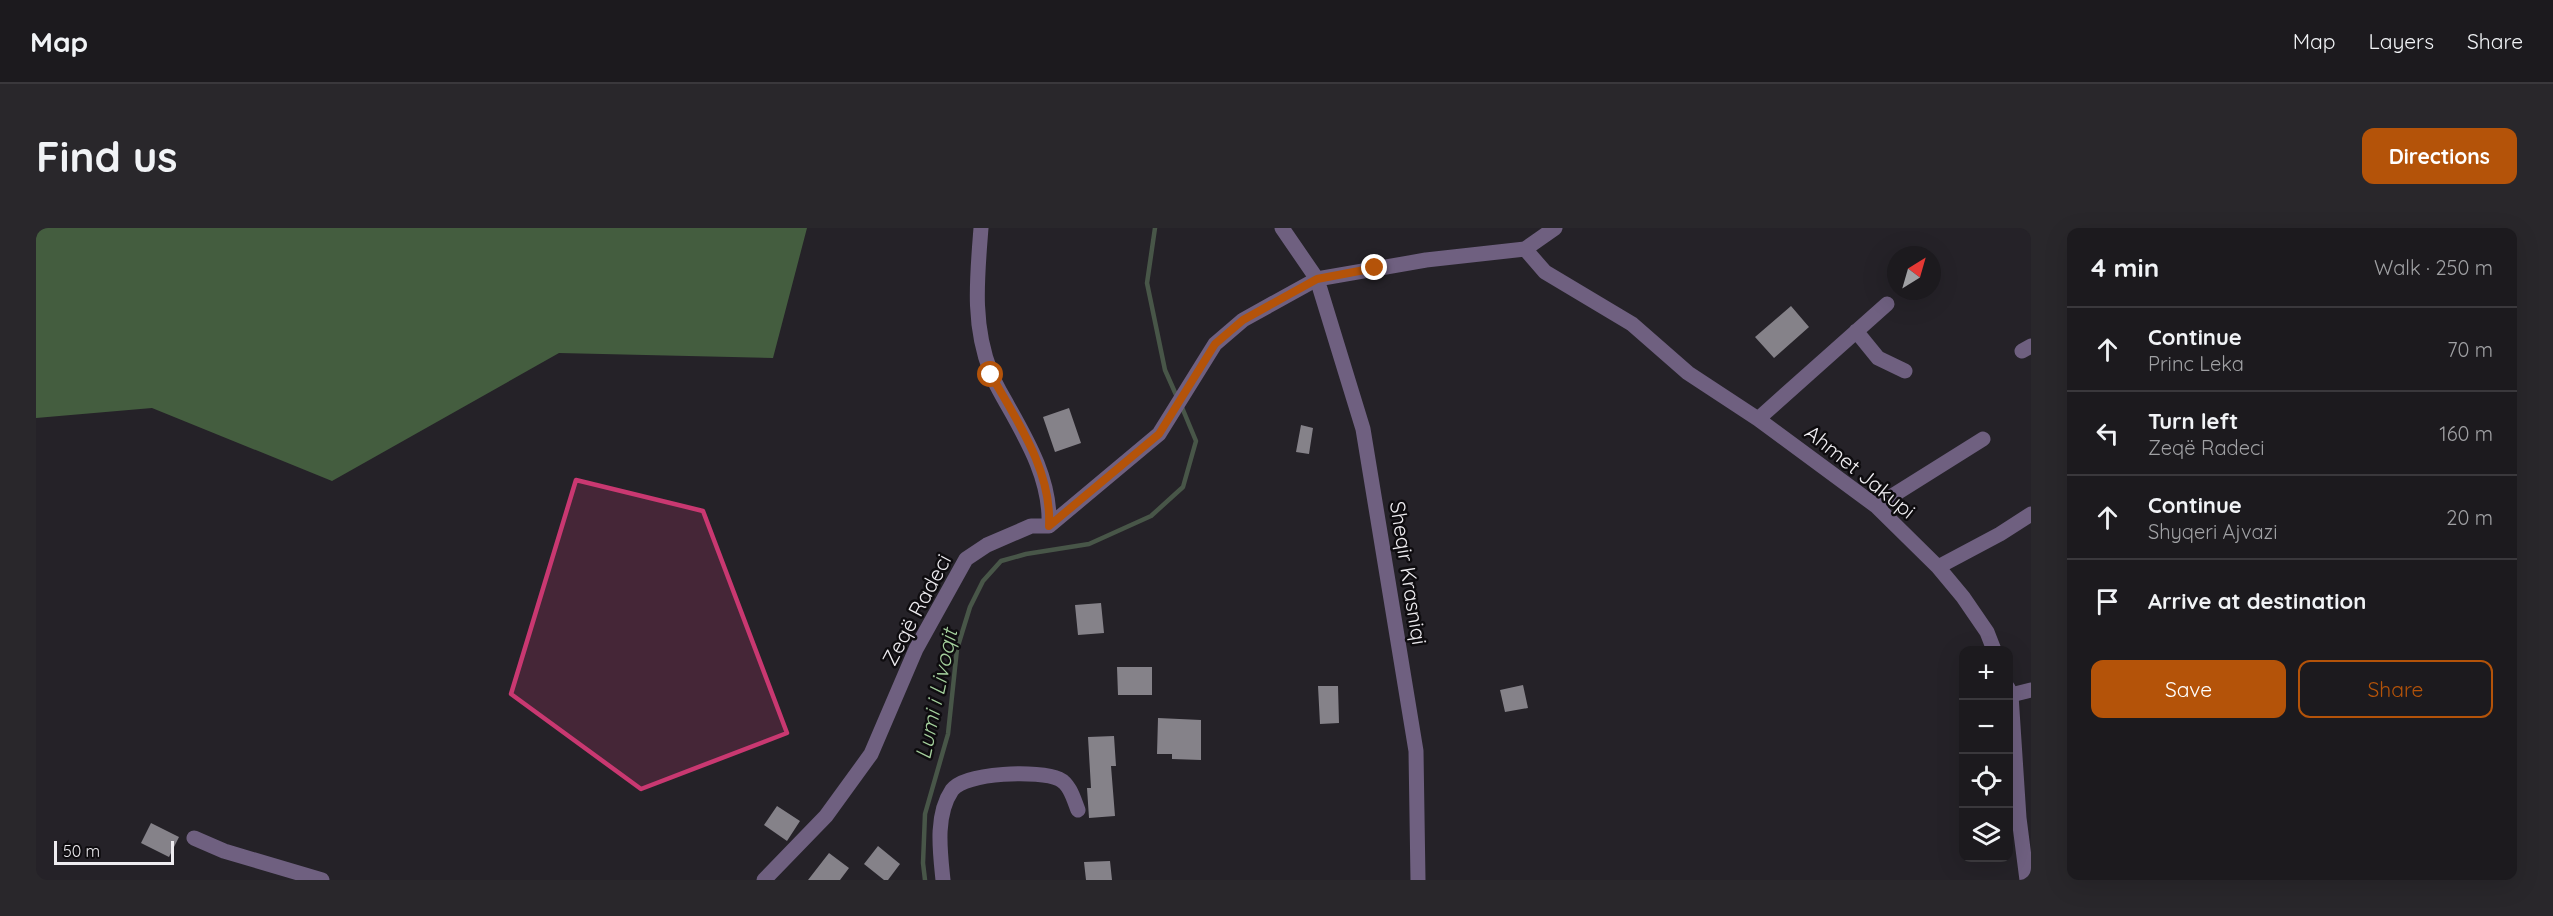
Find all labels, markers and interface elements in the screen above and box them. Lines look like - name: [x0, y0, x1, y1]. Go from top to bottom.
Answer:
- text: Map: [30, 24, 88, 59]
- text: Map: [2293, 28, 2336, 54]
- text: Layers: [2369, 28, 2434, 54]
- text: Share: [2467, 28, 2523, 54]
- button: Directions: [2362, 128, 2517, 184]
- text: Find us: [36, 130, 178, 183]
- north arrow: [1887, 246, 1941, 300]
- text: 4 min: [2091, 251, 2159, 284]
- route end: [1361, 254, 1387, 280]
- text: Walk · 250 m: [2374, 255, 2493, 280]
- text: Continue: [2148, 323, 2242, 351]
- icon: ahead: [2091, 333, 2124, 366]
- text: 70 m: [2447, 337, 2493, 362]
- text: Princ Leka: [2148, 351, 2244, 376]
- route start: [977, 361, 1003, 387]
- text: Turn left: [2148, 407, 2238, 435]
- icon: left: [2091, 417, 2124, 450]
- street label: Ahmet Jakupi: [1800, 419, 1921, 524]
- text: 160 m: [2439, 421, 2493, 446]
- text: Zeqë Radeci: [2148, 435, 2265, 460]
- text: Continue: [2148, 491, 2242, 519]
- street label: Sheqir Krasniqi: [1385, 499, 1433, 646]
- icon: ahead: [2091, 501, 2124, 534]
- text: 20 m: [2446, 505, 2493, 530]
- text: Shyqeri Ajvazi: [2148, 519, 2277, 544]
- street label: Zeqë Radeci: [876, 549, 956, 670]
- icon: arrive: [2091, 585, 2124, 618]
- text: Arrive at destination: [2148, 587, 2366, 615]
- water label: Lumi i Livoqit: [909, 624, 964, 762]
- map controls: [1959, 646, 2013, 862]
- button: +: [1959, 646, 2013, 700]
- button: Save: [2091, 660, 2286, 718]
- button: Share: [2298, 660, 2493, 718]
- button: −: [1959, 700, 2013, 754]
- button: locate: [1959, 754, 2013, 808]
- button: layers: [1959, 808, 2013, 862]
- scale bar: [54, 838, 174, 866]
- text: 50 m: [63, 841, 100, 861]

